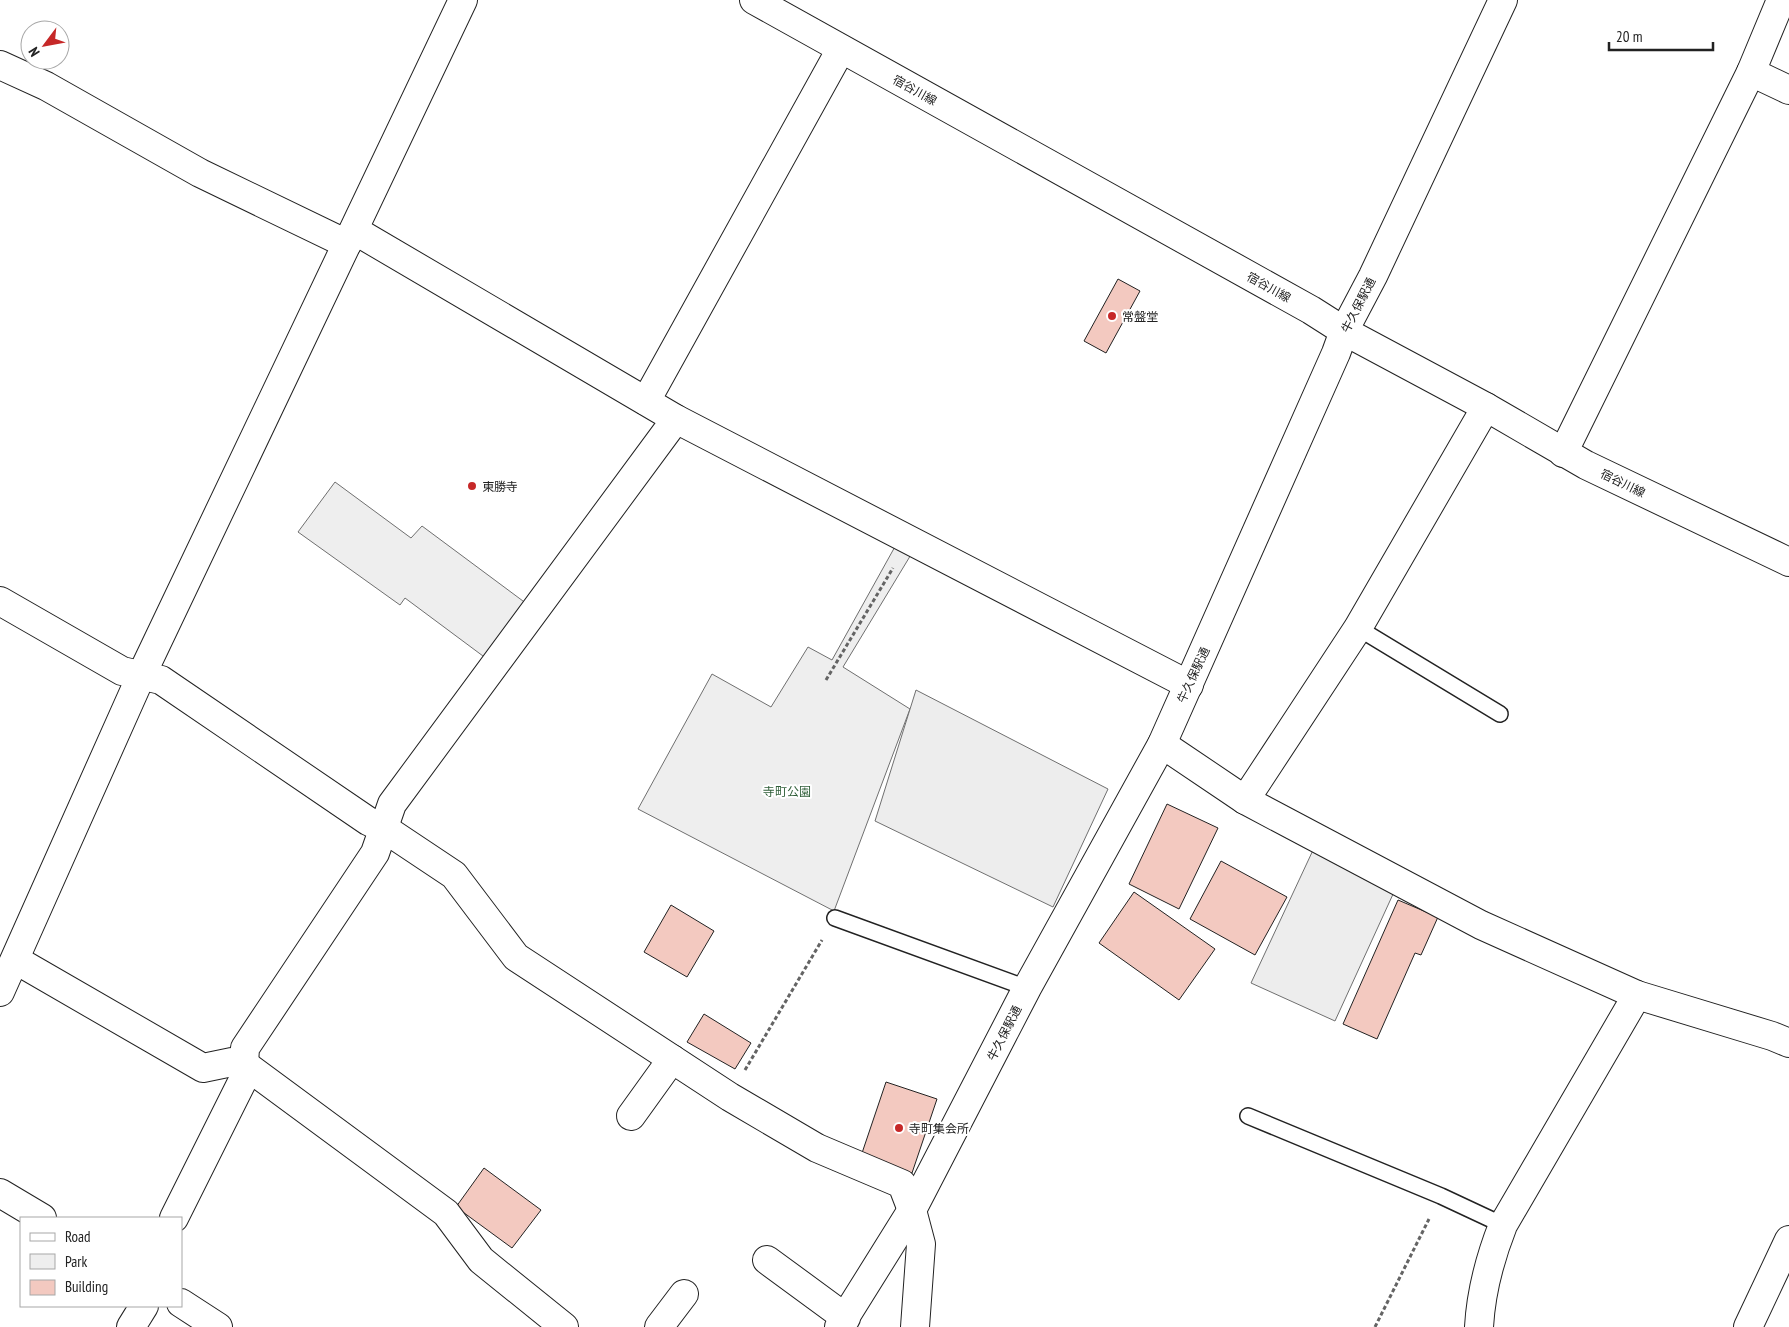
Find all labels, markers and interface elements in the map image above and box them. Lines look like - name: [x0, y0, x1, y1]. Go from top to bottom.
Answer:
- north arrow: [20, 20, 70, 70]
- scale bar: [1609, 20, 1713, 52]
- text: 20 m: [1616, 27, 1642, 46]
- text: N: [24, 44, 44, 60]
- street label: 宿谷川線: [890, 72, 940, 108]
- street label: 宿谷川線: [1244, 269, 1294, 305]
- street label: 牛久保駅通: [1338, 275, 1378, 335]
- place label: 常盤堂: [1122, 309, 1158, 324]
- marker: 常盤堂: [1106, 310, 1118, 322]
- street label: 宿谷川線: [1598, 466, 1648, 500]
- place label: 東勝寺: [482, 479, 518, 494]
- marker: 東勝寺: [466, 480, 478, 492]
- street label: 牛久保駅通: [1174, 645, 1212, 705]
- park label: 寺町公園: [763, 784, 811, 799]
- street label: 牛久保駅通: [984, 1003, 1024, 1063]
- place label: 寺町集会所: [909, 1121, 969, 1136]
- marker: 寺町集会所: [893, 1122, 905, 1134]
- legend: [20, 1217, 182, 1307]
- text: Road: [65, 1227, 91, 1246]
- text: Park: [65, 1252, 87, 1271]
- text: Building: [65, 1277, 108, 1296]

